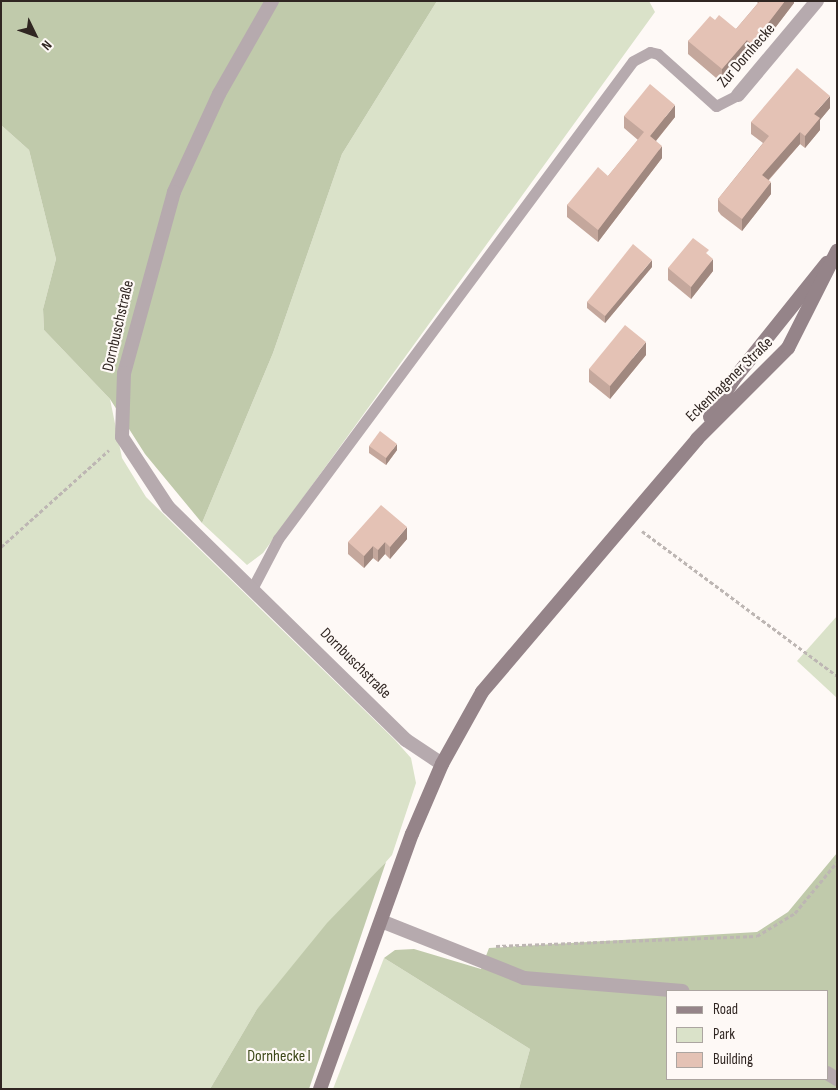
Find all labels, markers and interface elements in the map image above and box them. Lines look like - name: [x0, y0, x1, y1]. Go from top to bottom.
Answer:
- north arrow: [10, 10, 60, 60]
- street label: Zur Dornhecke: [714, 20, 780, 92]
- text: N: [38, 37, 55, 54]
- street label: Dornbuschstraße: [99, 279, 139, 373]
- street label: Eckenhagener Straße: [682, 334, 778, 426]
- street label: Dornbuschstraße: [315, 624, 395, 704]
- legend: [666, 990, 828, 1080]
- text: Road: [713, 1000, 738, 1019]
- text: Park: [713, 1025, 735, 1044]
- park label: Dornhecke I: [247, 1047, 311, 1067]
- text: Building: [713, 1050, 753, 1069]

